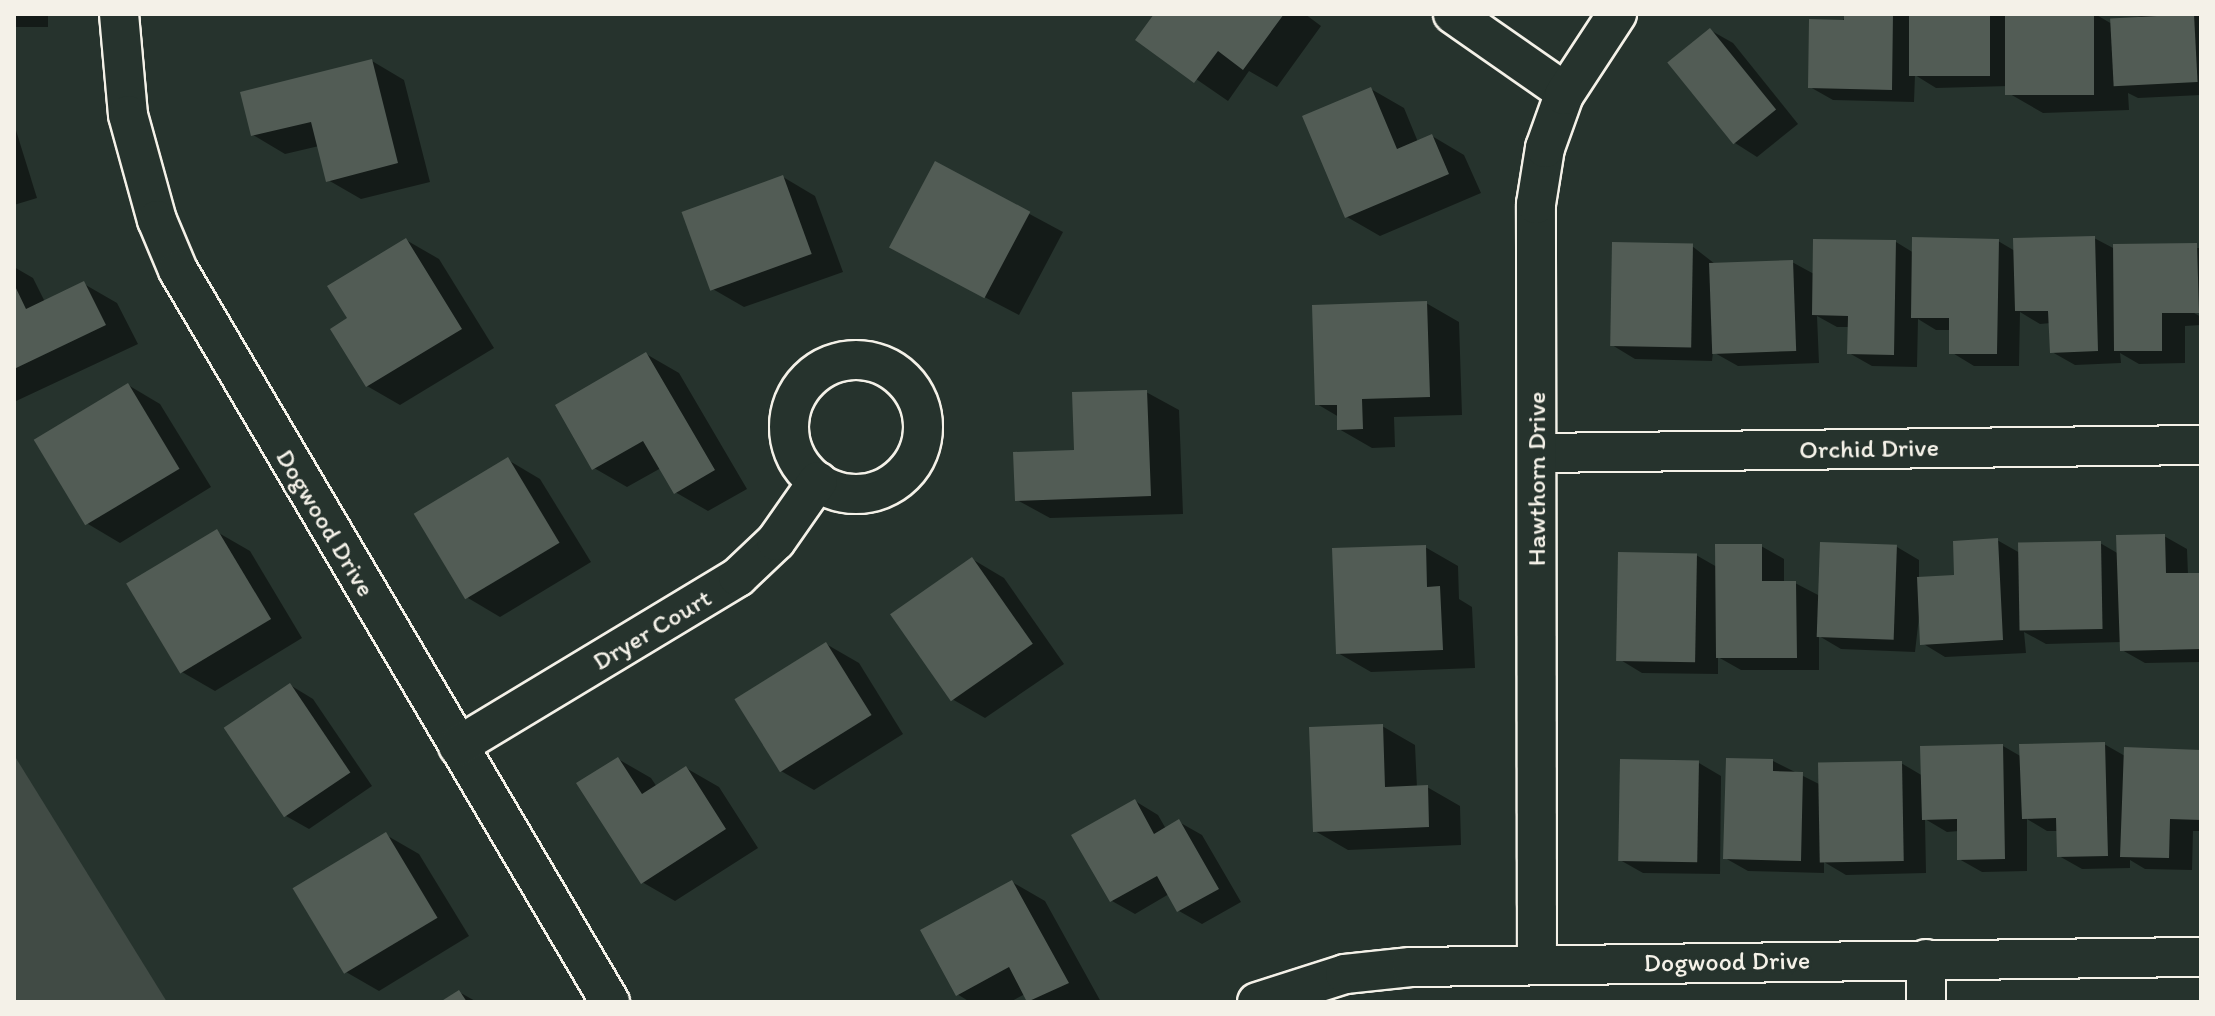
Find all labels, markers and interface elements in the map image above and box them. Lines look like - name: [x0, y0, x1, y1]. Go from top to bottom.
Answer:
- street label: Hawthorn Drive: [1521, 392, 1553, 566]
- street label: Orchid Drive: [1799, 432, 1939, 466]
- street label: Dogwood Drive: [269, 444, 381, 602]
- street label: Dryer Court: [587, 582, 717, 678]
- street label: Dogwood Drive: [1643, 945, 1811, 979]

